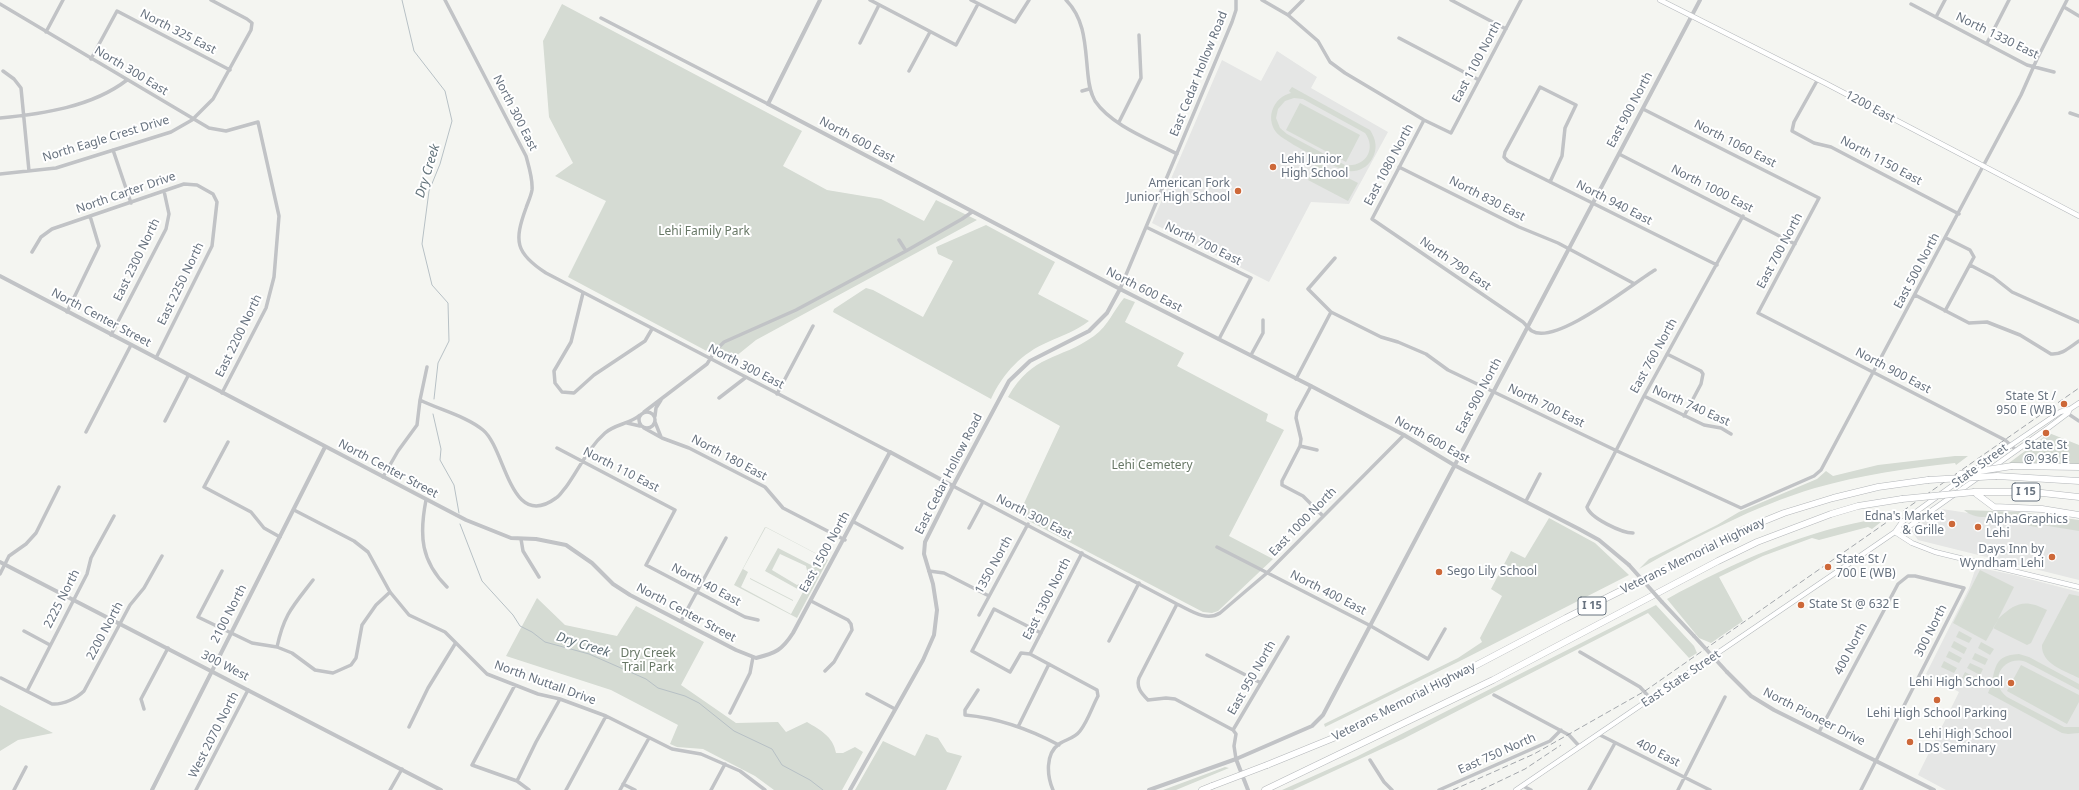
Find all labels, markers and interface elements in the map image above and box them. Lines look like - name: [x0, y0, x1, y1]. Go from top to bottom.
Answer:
- street label: North 325 East: [138, 7, 218, 57]
- street label: East Cedar Hollow Road: [1167, 9, 1231, 139]
- street label: North 1330 East: [1953, 10, 2041, 62]
- street label: East 1100 North: [1449, 19, 1505, 105]
- street label: North 300 East: [92, 43, 170, 99]
- street label: East 900 North: [1604, 70, 1656, 150]
- street label: North 300 East: [490, 73, 540, 153]
- street label: 1200 East: [1843, 88, 1897, 126]
- street label: North Eagle Crest Drive: [41, 113, 171, 165]
- street label: North 600 East: [817, 114, 897, 166]
- street label: North 1060 East: [1692, 117, 1778, 171]
- street label: East 1080 North: [1361, 122, 1417, 208]
- street label: North 1150 East: [1838, 133, 1924, 189]
- water label: Dry Creek: [412, 142, 444, 200]
- place label: Lehi Junior High School: [1281, 153, 1348, 181]
- marker: Lehi Junior High School: [1268, 162, 1278, 172]
- street label: North 1000 East: [1669, 162, 1755, 216]
- street label: North Carter Drive: [74, 169, 178, 217]
- street label: North 830 East: [1447, 174, 1527, 224]
- place label: American Fork Junior High School: [1126, 177, 1230, 205]
- street label: North 940 East: [1574, 178, 1654, 228]
- marker: American Fork Junior High School: [1233, 186, 1243, 196]
- street label: East 700 North: [1754, 211, 1806, 291]
- street label: East 2300 North: [111, 216, 163, 304]
- street label: North 700 East: [1162, 219, 1244, 269]
- park label: Lehi Family Park: [658, 225, 750, 239]
- street label: East 500 North: [1891, 231, 1943, 311]
- street label: North 790 East: [1417, 234, 1493, 294]
- street label: East 2250 North: [155, 240, 207, 328]
- street label: North 600 East: [1104, 265, 1184, 315]
- street label: North Center Street: [49, 286, 153, 350]
- street label: East 2200 North: [213, 292, 265, 380]
- street label: East 760 North: [1627, 316, 1681, 396]
- street label: North 300 East: [706, 342, 786, 392]
- street label: North 900 East: [1853, 345, 1933, 397]
- street label: East 900 North: [1453, 356, 1505, 436]
- street label: North 700 East: [1505, 381, 1587, 431]
- street label: North 740 East: [1650, 382, 1732, 430]
- place label: State St / 950 E (WB): [1996, 390, 2056, 418]
- marker: State St / 950 E (WB): [2059, 399, 2069, 409]
- street label: East Cedar Hollow Road: [912, 411, 986, 537]
- street label: North 600 East: [1392, 413, 1472, 467]
- marker: State St @ 936 E: [2041, 428, 2051, 438]
- street label: North 180 East: [689, 432, 769, 484]
- street label: North Center Street: [336, 437, 440, 501]
- place label: State St @ 936 E: [2024, 439, 2068, 467]
- street label: State Street: [1949, 441, 2011, 491]
- street label: North 110 East: [581, 445, 661, 495]
- park label: Lehi Cemetery: [1111, 459, 1193, 473]
- road number: I 15: [2012, 483, 2040, 501]
- street label: East 1000 North: [1266, 485, 1340, 559]
- street label: North 300 East: [994, 492, 1074, 542]
- street label: East 1500 North: [797, 509, 853, 595]
- place label: Edna's Market & Grille: [1865, 510, 1944, 538]
- place label: AlphaGraphics Lehi: [1986, 513, 2068, 541]
- street label: Veterans Memorial Highway: [1618, 515, 1768, 597]
- marker: Edna's Market & Grille: [1947, 519, 1957, 529]
- marker: AlphaGraphics Lehi: [1973, 522, 1983, 532]
- street label: 1350 North: [972, 534, 1016, 596]
- place label: Days Inn by Wyndham Lehi: [1960, 543, 2044, 571]
- marker: Days Inn by Wyndham Lehi: [2047, 552, 2057, 562]
- place label: State St / 700 E (WB): [1836, 553, 1896, 581]
- street label: East 1300 North: [1020, 556, 1074, 642]
- street label: North 40 East: [669, 561, 743, 609]
- marker: State St / 700 E (WB): [1823, 562, 1833, 572]
- place label: Sego Lily School: [1447, 565, 1537, 579]
- street label: 2225 North: [41, 567, 83, 631]
- marker: Sego Lily School: [1434, 567, 1444, 577]
- street label: North 400 East: [1288, 568, 1368, 618]
- street label: North Center Street: [634, 581, 738, 645]
- street label: 2100 North: [208, 582, 250, 646]
- road number: I 15: [1578, 597, 1606, 615]
- place label: State St @ 632 E: [1809, 598, 1899, 612]
- street label: 2200 North: [84, 600, 126, 662]
- marker: State St @ 632 E: [1796, 600, 1806, 610]
- street label: 300 North: [1912, 602, 1950, 660]
- street label: 400 North: [1831, 621, 1871, 677]
- water label: Dry Creek: [554, 629, 612, 661]
- street label: East 950 North: [1225, 638, 1279, 718]
- park label: Dry Creek Trail Park: [620, 647, 676, 675]
- street label: East State Street: [1639, 647, 1723, 711]
- street label: 300 West: [199, 648, 251, 684]
- street label: North Nuttall Drive: [492, 658, 598, 708]
- street label: Veterans Memorial Highway: [1330, 660, 1478, 744]
- place label: Lehi High School: [1909, 676, 2003, 690]
- marker: Lehi High School: [2006, 678, 2016, 688]
- street label: North Pioneer Drive: [1761, 685, 1867, 749]
- street label: West 2070 North: [186, 690, 242, 780]
- marker: Lehi High School Parking: [1932, 695, 1942, 705]
- place label: Lehi High School Parking: [1867, 707, 2007, 721]
- place label: Lehi High School LDS Seminary: [1918, 728, 2012, 756]
- street label: East 750 North: [1456, 730, 1538, 778]
- street label: 400 East: [1634, 736, 1682, 770]
- marker: Lehi High School LDS Seminary: [1905, 737, 1915, 747]

